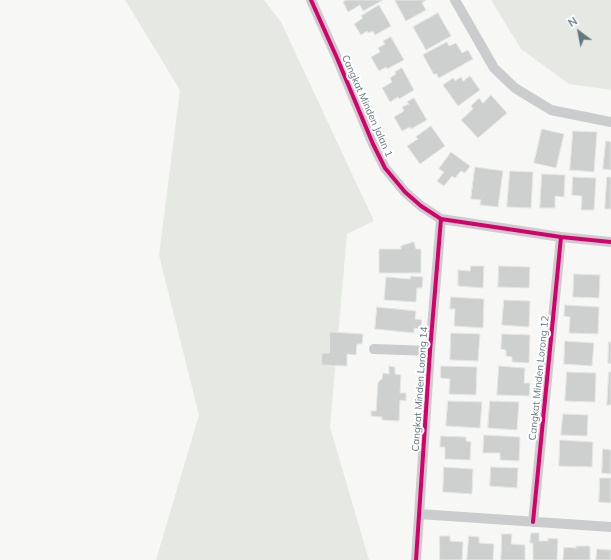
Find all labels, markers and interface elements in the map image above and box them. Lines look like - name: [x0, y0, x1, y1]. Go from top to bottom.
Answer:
- north arrow: [559, 12, 599, 52]
- text: N: [565, 14, 580, 30]
- street label: Cangkat Minden Jalan 1: [339, 53, 395, 159]
- street label: Cangkat Minden Lorong 12: [526, 315, 552, 441]
- street label: Cangkat Minden Lorong 14: [410, 326, 430, 452]

